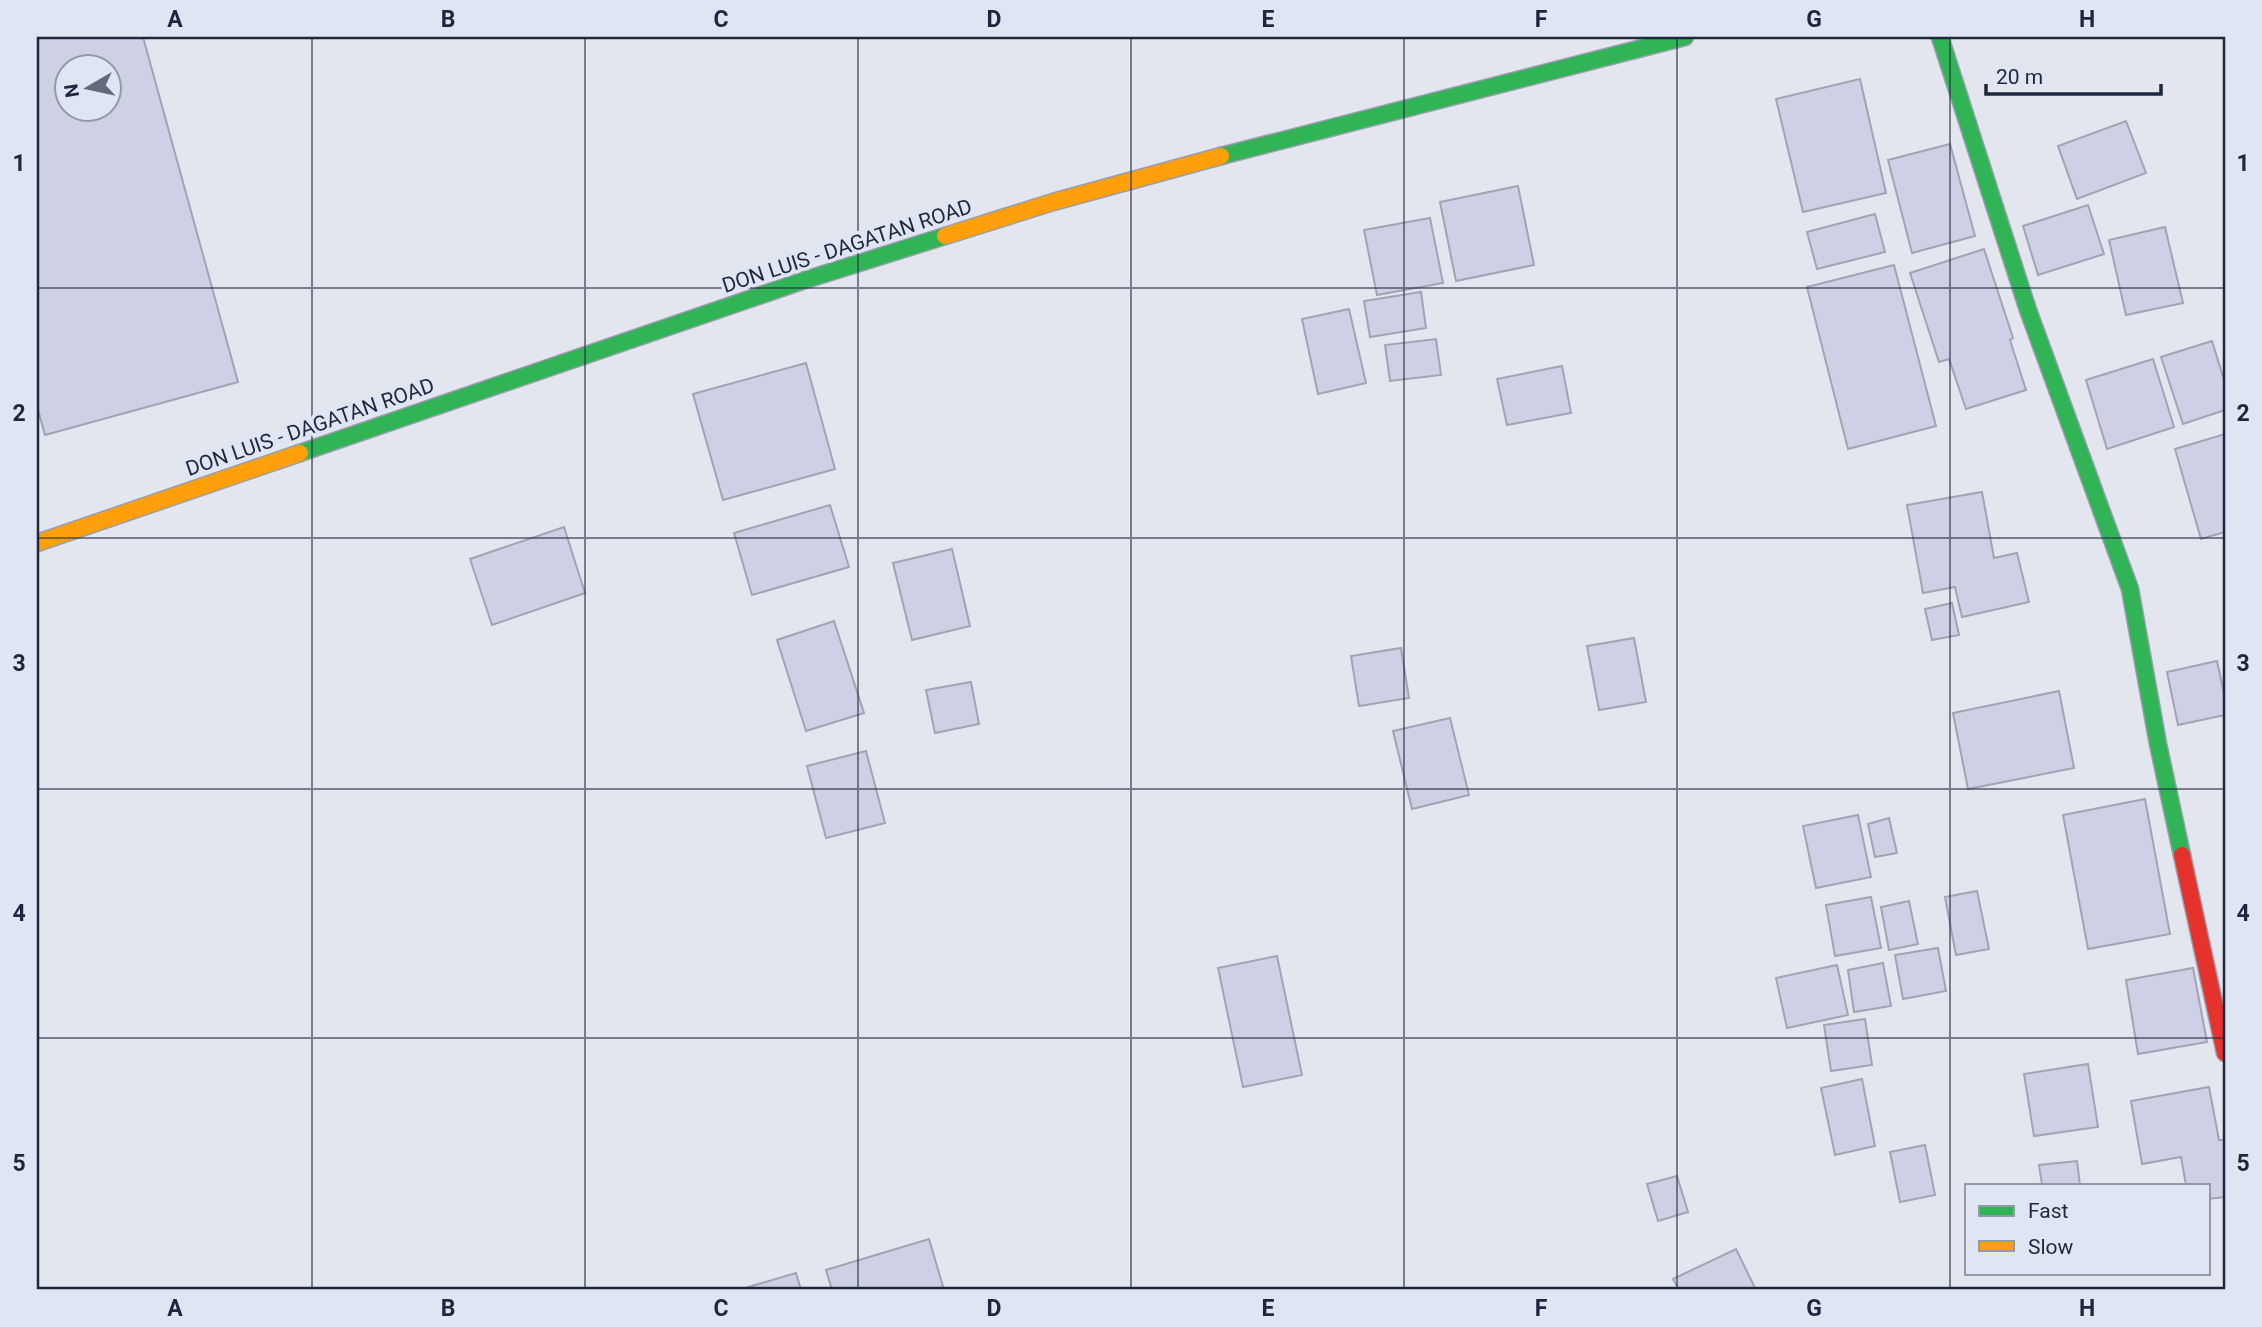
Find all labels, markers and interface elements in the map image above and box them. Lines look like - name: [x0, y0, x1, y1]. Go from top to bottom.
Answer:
- text: A: [167, 6, 183, 33]
- text: B: [441, 6, 455, 33]
- text: C: [713, 6, 729, 33]
- text: D: [987, 6, 1001, 33]
- text: E: [1262, 6, 1275, 33]
- text: F: [1535, 6, 1548, 33]
- text: G: [1806, 6, 1822, 33]
- text: H: [2079, 6, 2095, 33]
- north arrow: [52, 52, 122, 122]
- scale bar: [1986, 52, 2160, 96]
- text: 20 m: [1996, 65, 2043, 89]
- text: N: [59, 82, 84, 99]
- text: 1: [12, 150, 26, 177]
- text: 1: [2236, 150, 2250, 177]
- street label: DON LUIS - DAGATAN ROAD: [719, 194, 975, 298]
- street label: DON LUIS - DAGATAN ROAD: [183, 373, 437, 481]
- text: 2: [12, 400, 26, 427]
- text: 2: [2236, 400, 2250, 427]
- text: 3: [12, 650, 26, 677]
- text: 3: [2236, 650, 2250, 677]
- text: 4: [12, 900, 26, 927]
- text: 4: [2236, 900, 2250, 927]
- text: 5: [12, 1150, 26, 1177]
- text: 5: [2236, 1150, 2250, 1177]
- legend: [1965, 1184, 2210, 1274]
- text: Fast: [2028, 1199, 2069, 1223]
- text: Slow: [2028, 1235, 2074, 1259]
- text: A: [167, 1295, 183, 1322]
- text: B: [441, 1295, 455, 1322]
- text: C: [713, 1295, 729, 1322]
- text: D: [987, 1295, 1001, 1322]
- text: E: [1262, 1295, 1275, 1322]
- text: F: [1535, 1295, 1548, 1322]
- text: G: [1806, 1295, 1822, 1322]
- text: H: [2079, 1295, 2095, 1322]

